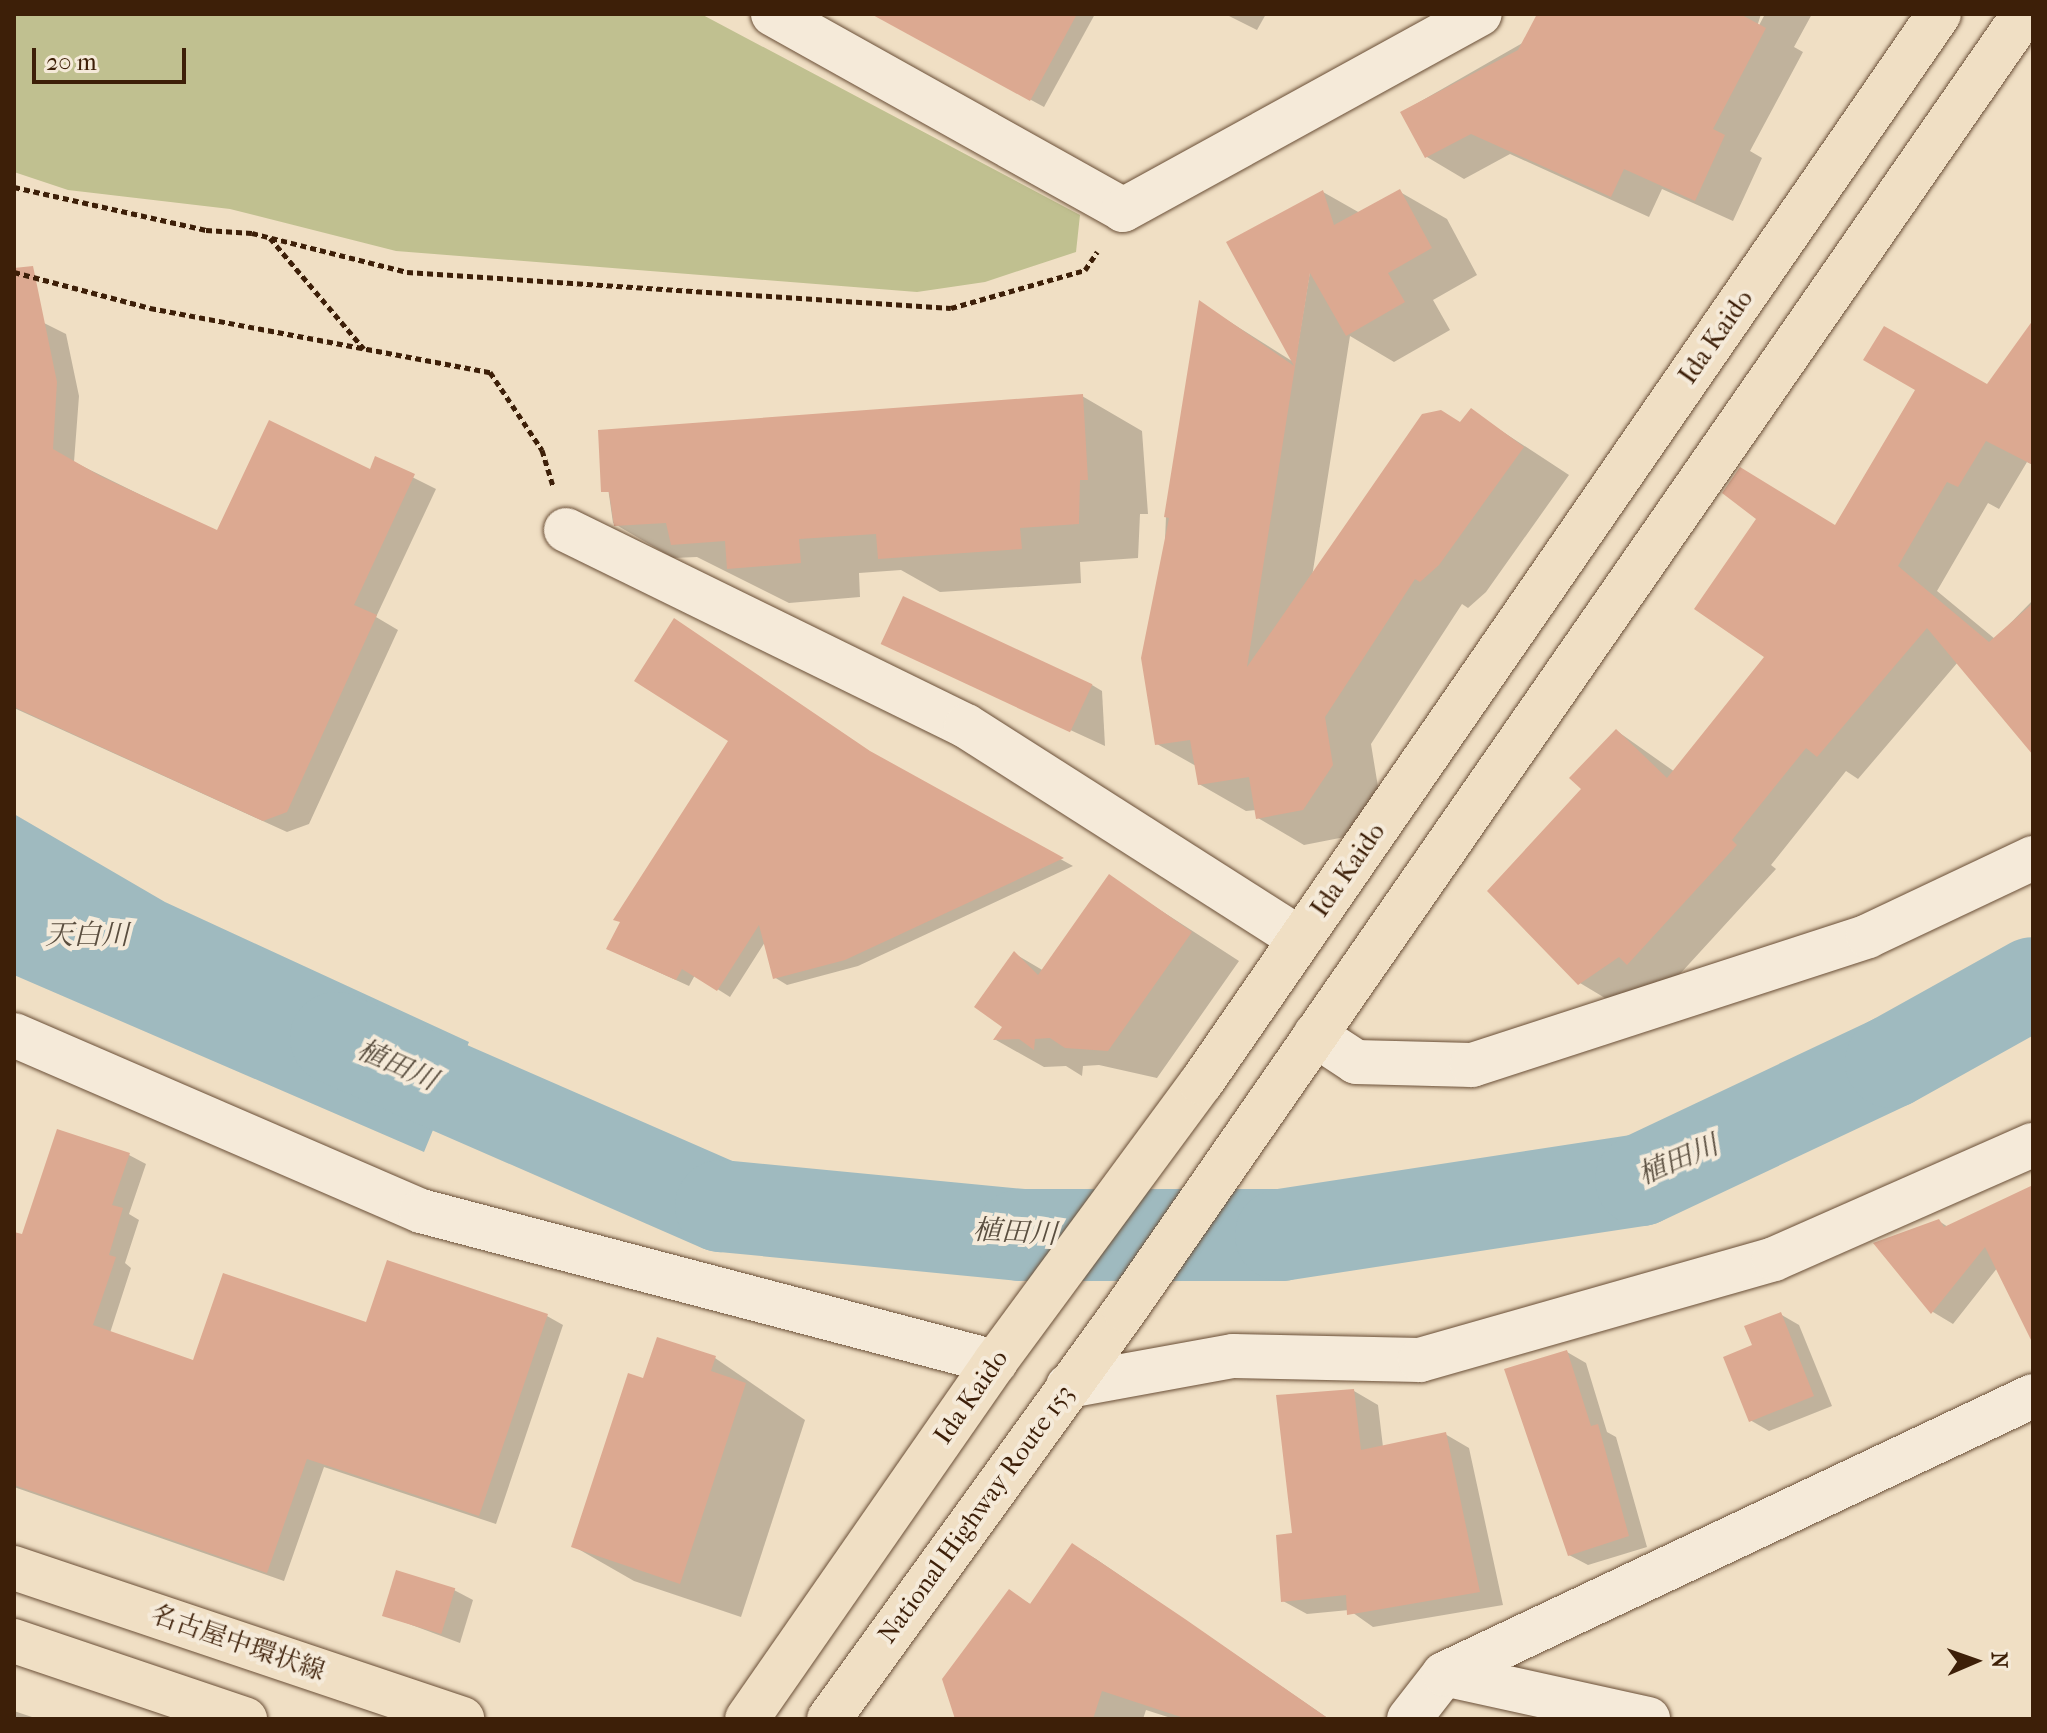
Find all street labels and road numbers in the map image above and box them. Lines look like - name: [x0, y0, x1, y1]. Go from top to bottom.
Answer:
- street label: Ida Kaido: [1672, 284, 1760, 390]
- street label: Ida Kaido: [1304, 817, 1392, 923]
- street label: Ida Kaido: [927, 1344, 1015, 1450]
- street label: National Highway Route 153: [872, 1379, 1080, 1649]
- street label: 名古屋中環状線: [147, 1599, 329, 1687]

